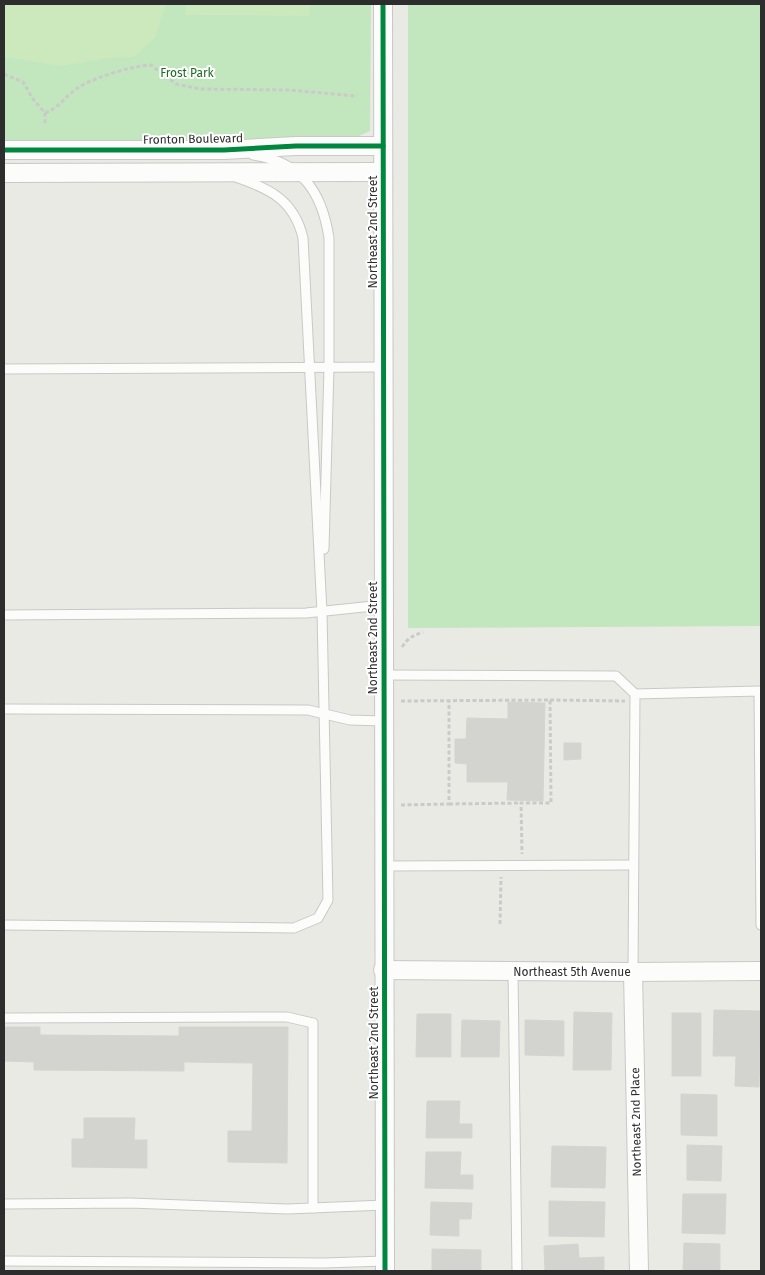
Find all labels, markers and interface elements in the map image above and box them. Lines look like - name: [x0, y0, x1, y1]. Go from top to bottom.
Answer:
- park label: Frost Park: [160, 66, 215, 80]
- street label: Fronton Boulevard: [143, 131, 243, 147]
- street label: Northeast 2nd Street: [366, 175, 380, 289]
- street label: Northeast 2nd Street: [366, 581, 380, 695]
- street label: Northeast 5th Avenue: [513, 965, 631, 979]
- street label: Northeast 2nd Street: [367, 986, 381, 1100]
- street label: Northeast 2nd Place: [628, 1067, 644, 1177]

